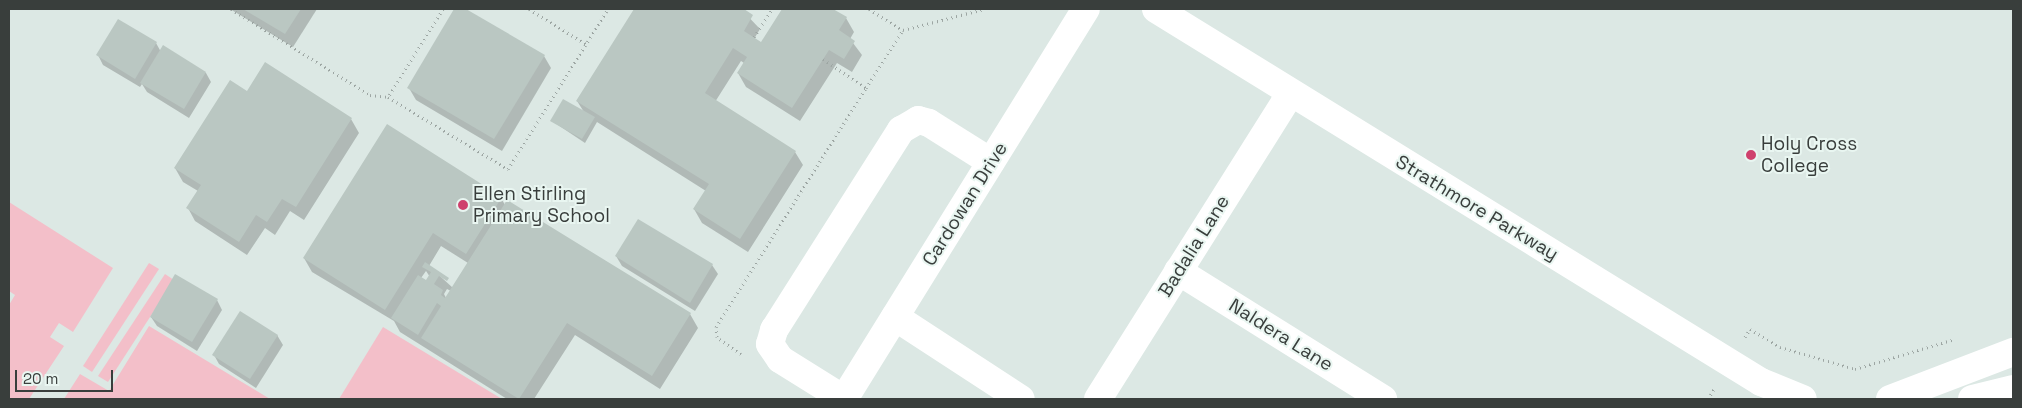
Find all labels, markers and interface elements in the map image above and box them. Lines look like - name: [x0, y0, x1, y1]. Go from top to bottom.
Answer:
- place label: Holy Cross College: [1761, 133, 1857, 177]
- street label: Cardowan Drive: [918, 138, 1012, 270]
- marker: Holy Cross College: [1745, 149, 1757, 161]
- street label: Strathmore Parkway: [1391, 150, 1563, 266]
- place label: Ellen Stirling Primary School: [473, 183, 610, 227]
- street label: Badalia Lane: [1154, 191, 1234, 301]
- marker: Ellen Stirling Primary School: [457, 199, 469, 211]
- street label: Naldera Lane: [1225, 294, 1337, 376]
- scale bar: [18, 360, 115, 392]
- text: 20 m: [23, 369, 58, 388]

